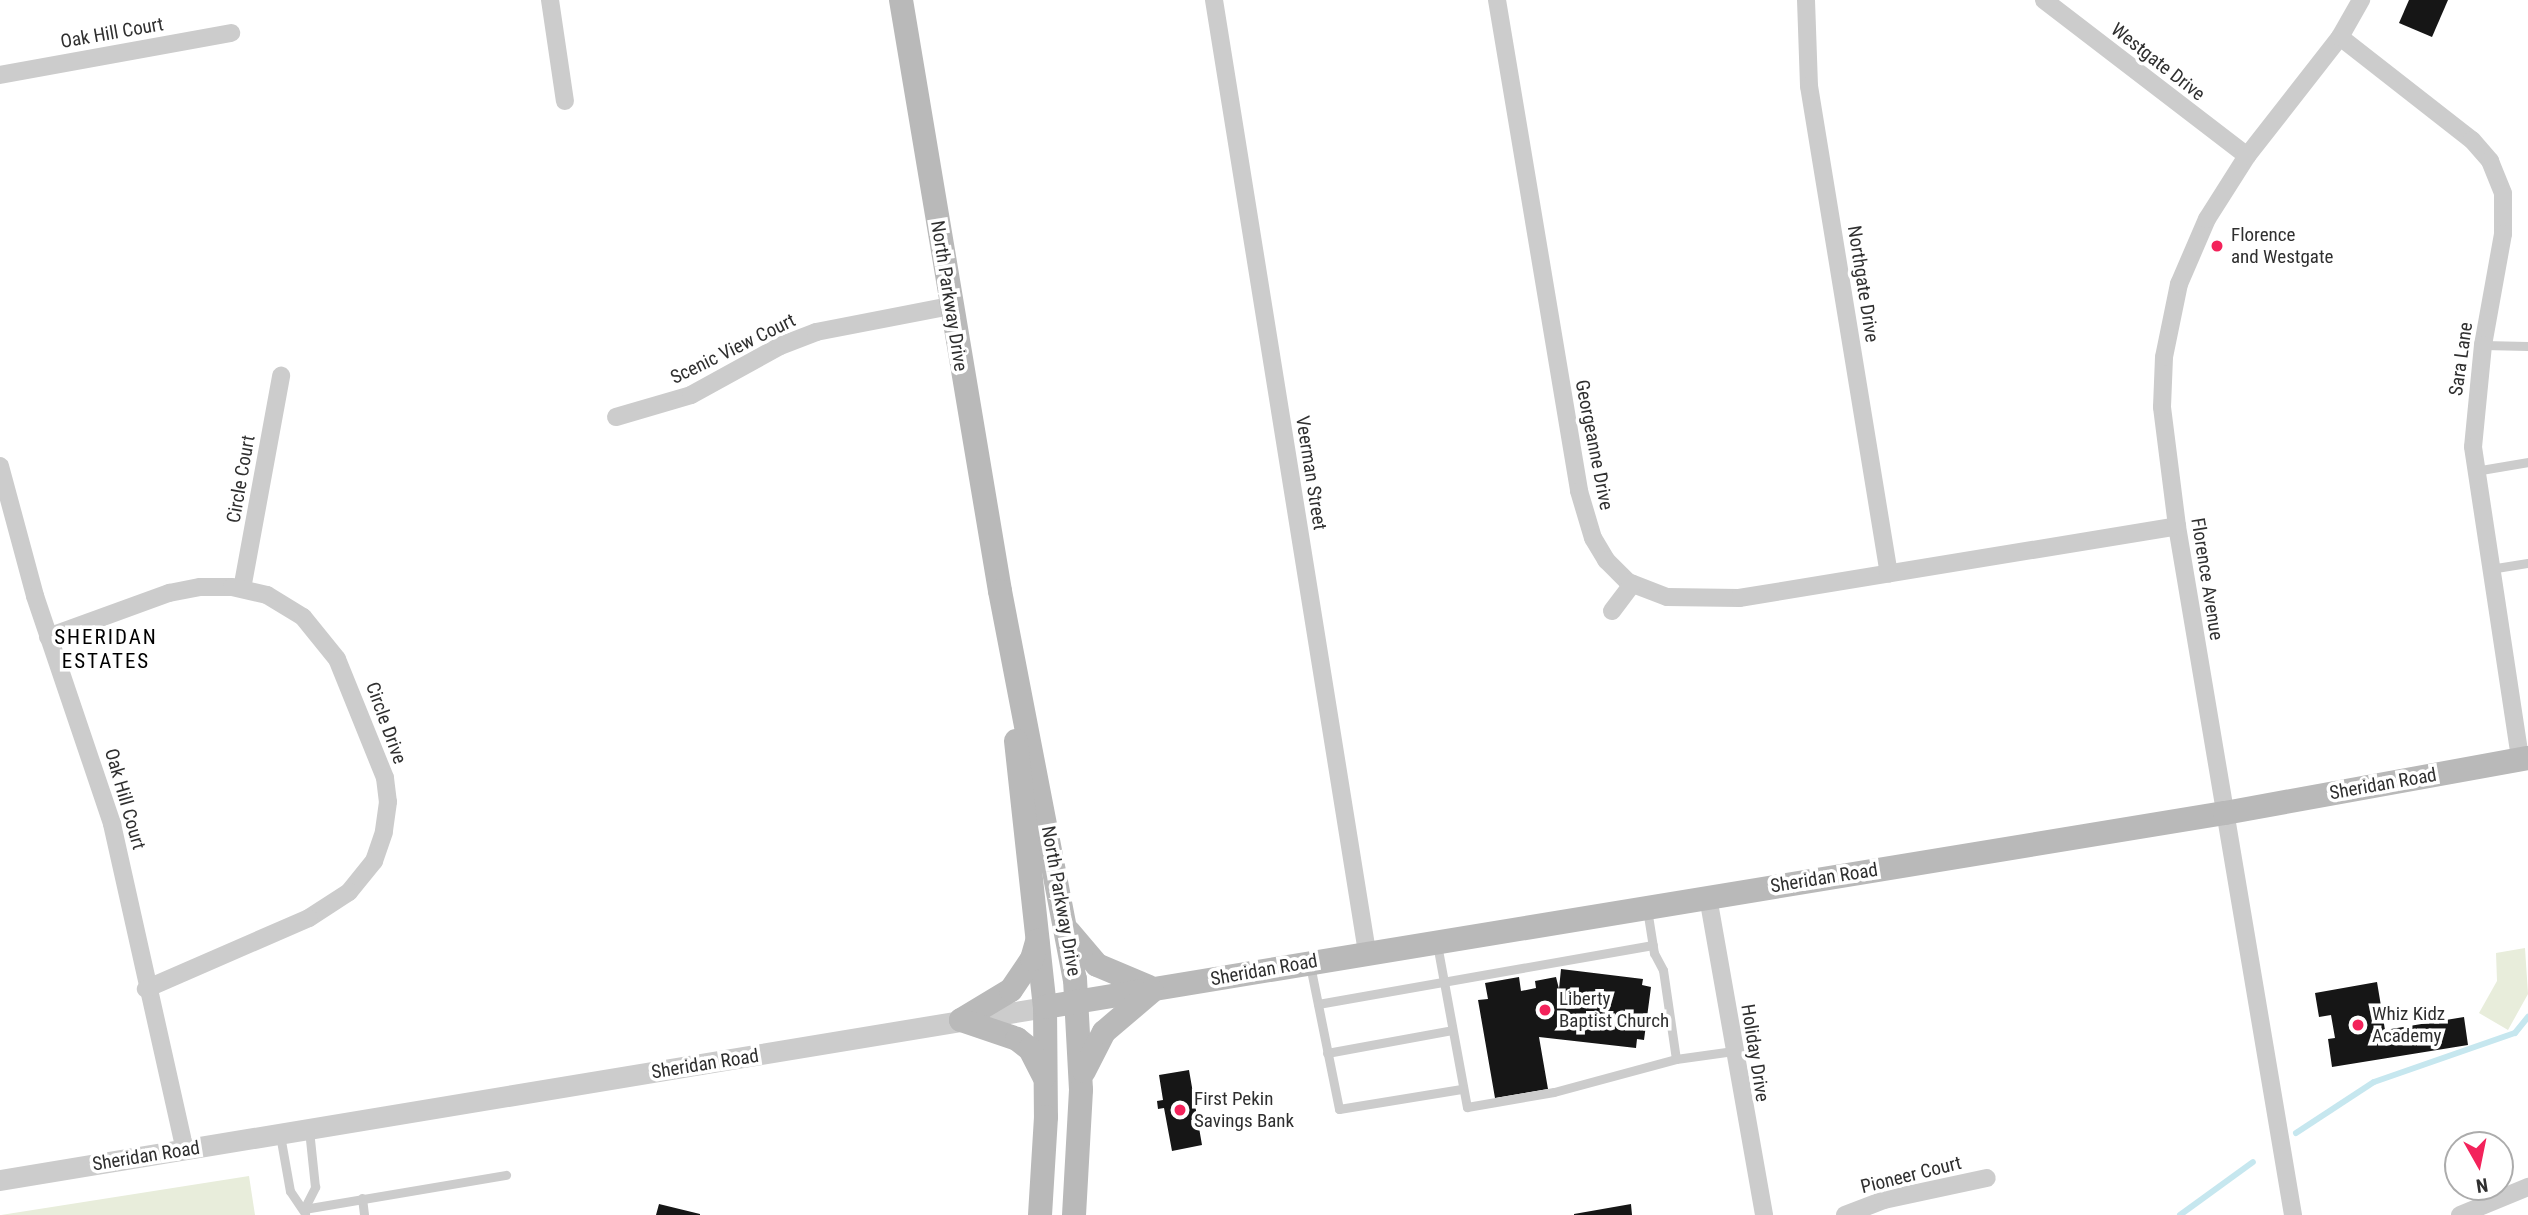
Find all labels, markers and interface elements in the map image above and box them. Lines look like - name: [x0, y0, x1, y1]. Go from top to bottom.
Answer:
- street label: Oak Hill Court: [59, 13, 165, 53]
- street label: Westgate Drive: [2107, 18, 2209, 106]
- street label: North Parkway Drive: [926, 219, 972, 373]
- street label: Northgate Drive: [1843, 224, 1883, 344]
- place label: Florence and Westgate: [2231, 224, 2333, 268]
- marker: Florence and Westgate: [2209, 238, 2225, 254]
- street label: Scenic View Court: [667, 309, 799, 389]
- street label: Sara Lane: [2445, 321, 2477, 397]
- street label: Georgeanne Drive: [1570, 378, 1618, 512]
- street label: Veerman Street: [1291, 414, 1331, 532]
- street label: Circle Court: [222, 433, 260, 525]
- street label: Florence Avenue: [2186, 516, 2228, 642]
- district label: SHERIDAN ESTATES: [55, 624, 157, 674]
- street label: Circle Drive: [361, 679, 411, 767]
- street label: Oak Hill Court: [100, 746, 150, 852]
- street label: Sheridan Road: [2328, 763, 2438, 805]
- street label: North Parkway Drive: [1037, 824, 1085, 978]
- street label: Sheridan Road: [1769, 858, 1879, 898]
- street label: Sheridan Road: [1209, 949, 1319, 991]
- place label: Liberty Baptist Church: [1559, 988, 1669, 1032]
- marker: Liberty Baptist Church: [1537, 1002, 1553, 1018]
- street label: Holiday Drive: [1736, 1003, 1774, 1103]
- place label: Whiz Kidz Academy: [2372, 1003, 2445, 1047]
- marker: Whiz Kidz Academy: [2350, 1017, 2366, 1033]
- street label: Sheridan Road: [650, 1044, 760, 1084]
- place label: First Pekin Savings Bank: [1194, 1088, 1294, 1132]
- marker: First Pekin Savings Bank: [1172, 1102, 1188, 1118]
- north arrow: [2444, 1131, 2514, 1201]
- street label: Sheridan Road: [91, 1136, 201, 1176]
- street label: Pioneer Court: [1858, 1151, 1964, 1199]
- text: N: [2475, 1173, 2490, 1198]

